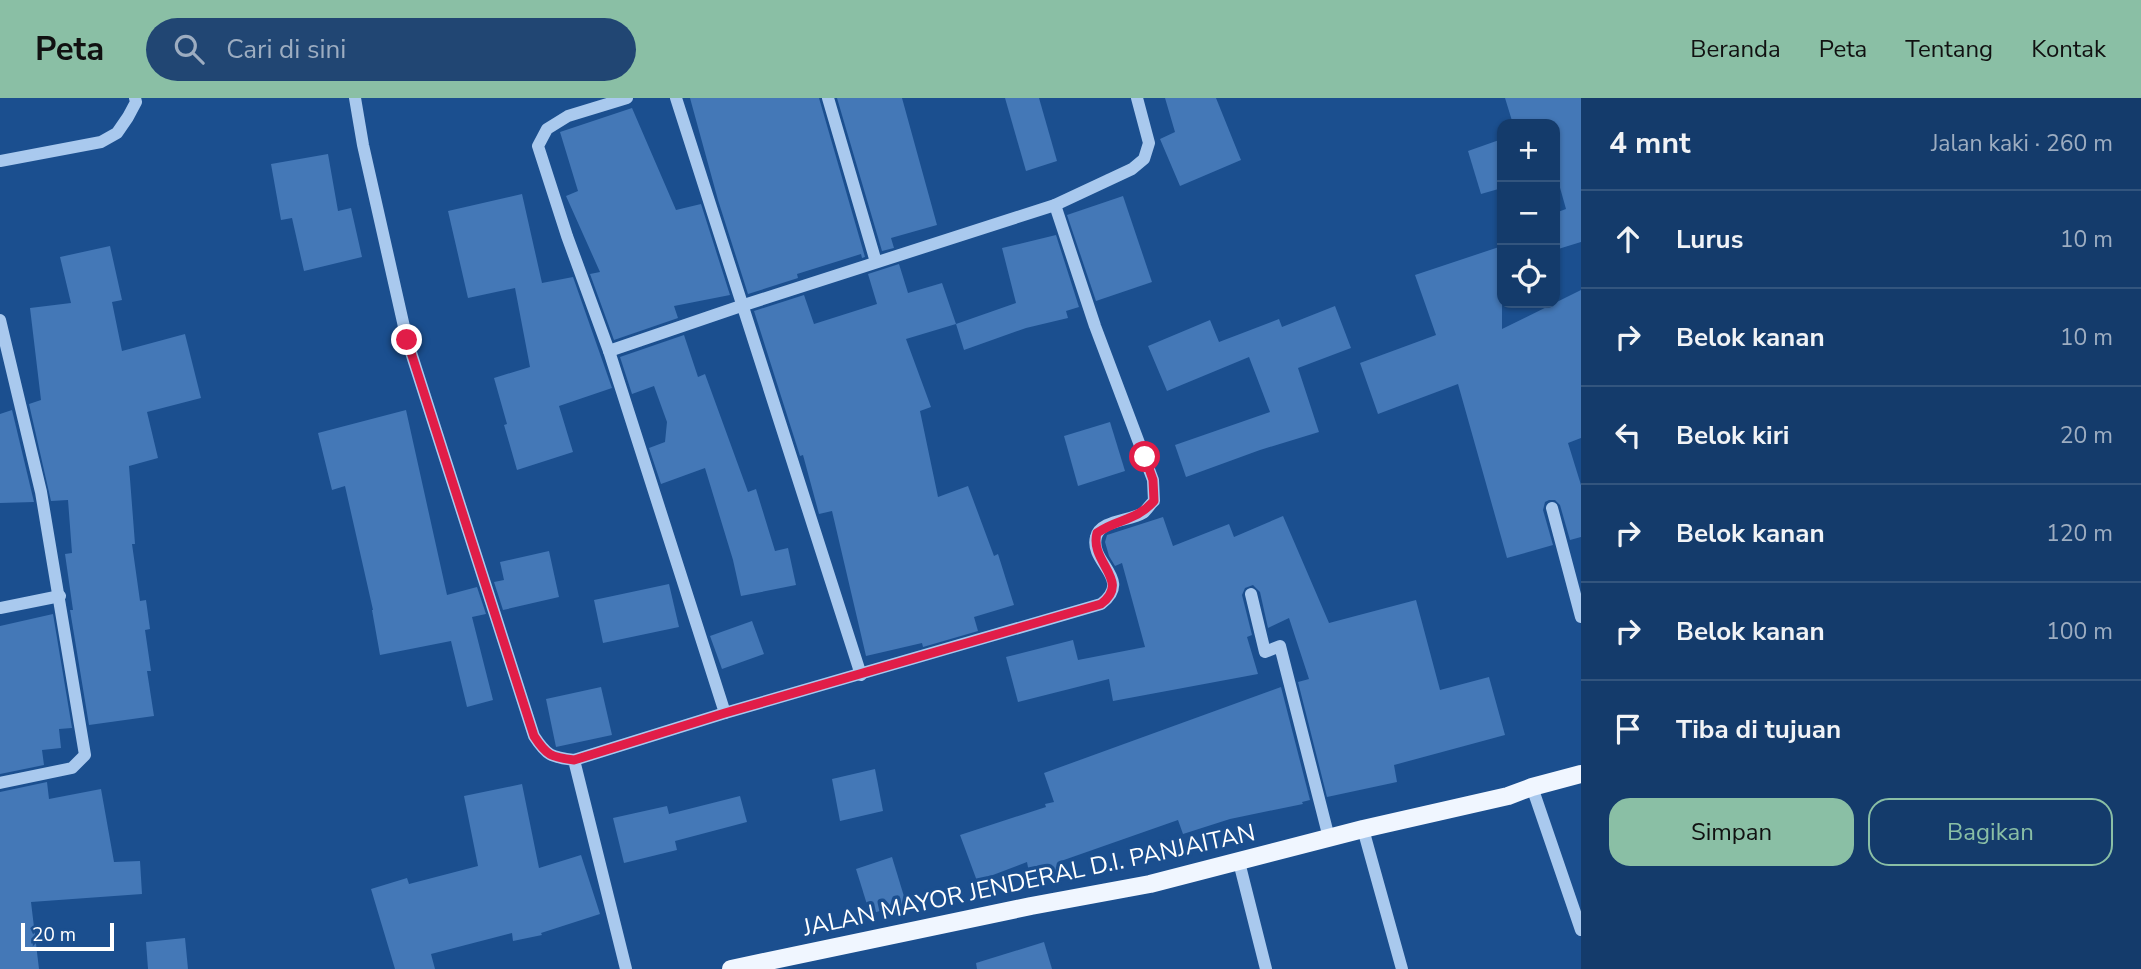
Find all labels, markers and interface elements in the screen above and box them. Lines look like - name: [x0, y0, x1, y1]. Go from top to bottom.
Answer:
- search box: [146, 18, 636, 81]
- text: Peta: [35, 27, 104, 72]
- icon: search: [170, 30, 208, 68]
- text: Cari di sini: [226, 32, 346, 67]
- text: Beranda: [1690, 33, 1781, 65]
- text: Peta: [1819, 33, 1867, 65]
- text: Tentang: [1905, 33, 1993, 65]
- text: Kontak: [2031, 33, 2106, 65]
- map controls: [1497, 119, 1560, 308]
- button: +: [1497, 119, 1560, 182]
- text: 4 mnt: [1609, 123, 1690, 164]
- text: Jalan kaki · 260 m: [1931, 128, 2113, 159]
- button: −: [1497, 182, 1560, 245]
- icon: ahead: [1609, 220, 1647, 258]
- text: Lurus: [1676, 222, 1743, 257]
- text: 10 m: [2060, 224, 2113, 255]
- button: locate: [1497, 245, 1560, 308]
- icon: right: [1609, 318, 1647, 356]
- text: Belok kanan: [1676, 320, 1825, 355]
- text: 10 m: [2060, 322, 2113, 353]
- route end: [391, 324, 422, 355]
- icon: left: [1609, 416, 1647, 454]
- text: Belok kiri: [1676, 418, 1789, 453]
- text: 20 m: [2060, 420, 2113, 451]
- route start: [1129, 441, 1160, 472]
- icon: right: [1609, 514, 1647, 552]
- text: Belok kanan: [1676, 516, 1825, 551]
- text: 120 m: [2046, 518, 2113, 549]
- icon: right: [1609, 612, 1647, 650]
- text: Belok kanan: [1676, 614, 1825, 649]
- text: 100 m: [2046, 616, 2113, 647]
- icon: arrive: [1609, 710, 1647, 748]
- text: Tiba di tujuan: [1676, 712, 1841, 747]
- button: Simpan: [1609, 798, 1854, 866]
- button: Bagikan: [1868, 798, 2113, 866]
- street label: JALAN MAYOR JENDERAL D.I. PANJAITAN: [799, 816, 1258, 944]
- scale bar: [21, 920, 114, 952]
- text: 20 m: [32, 922, 76, 948]

